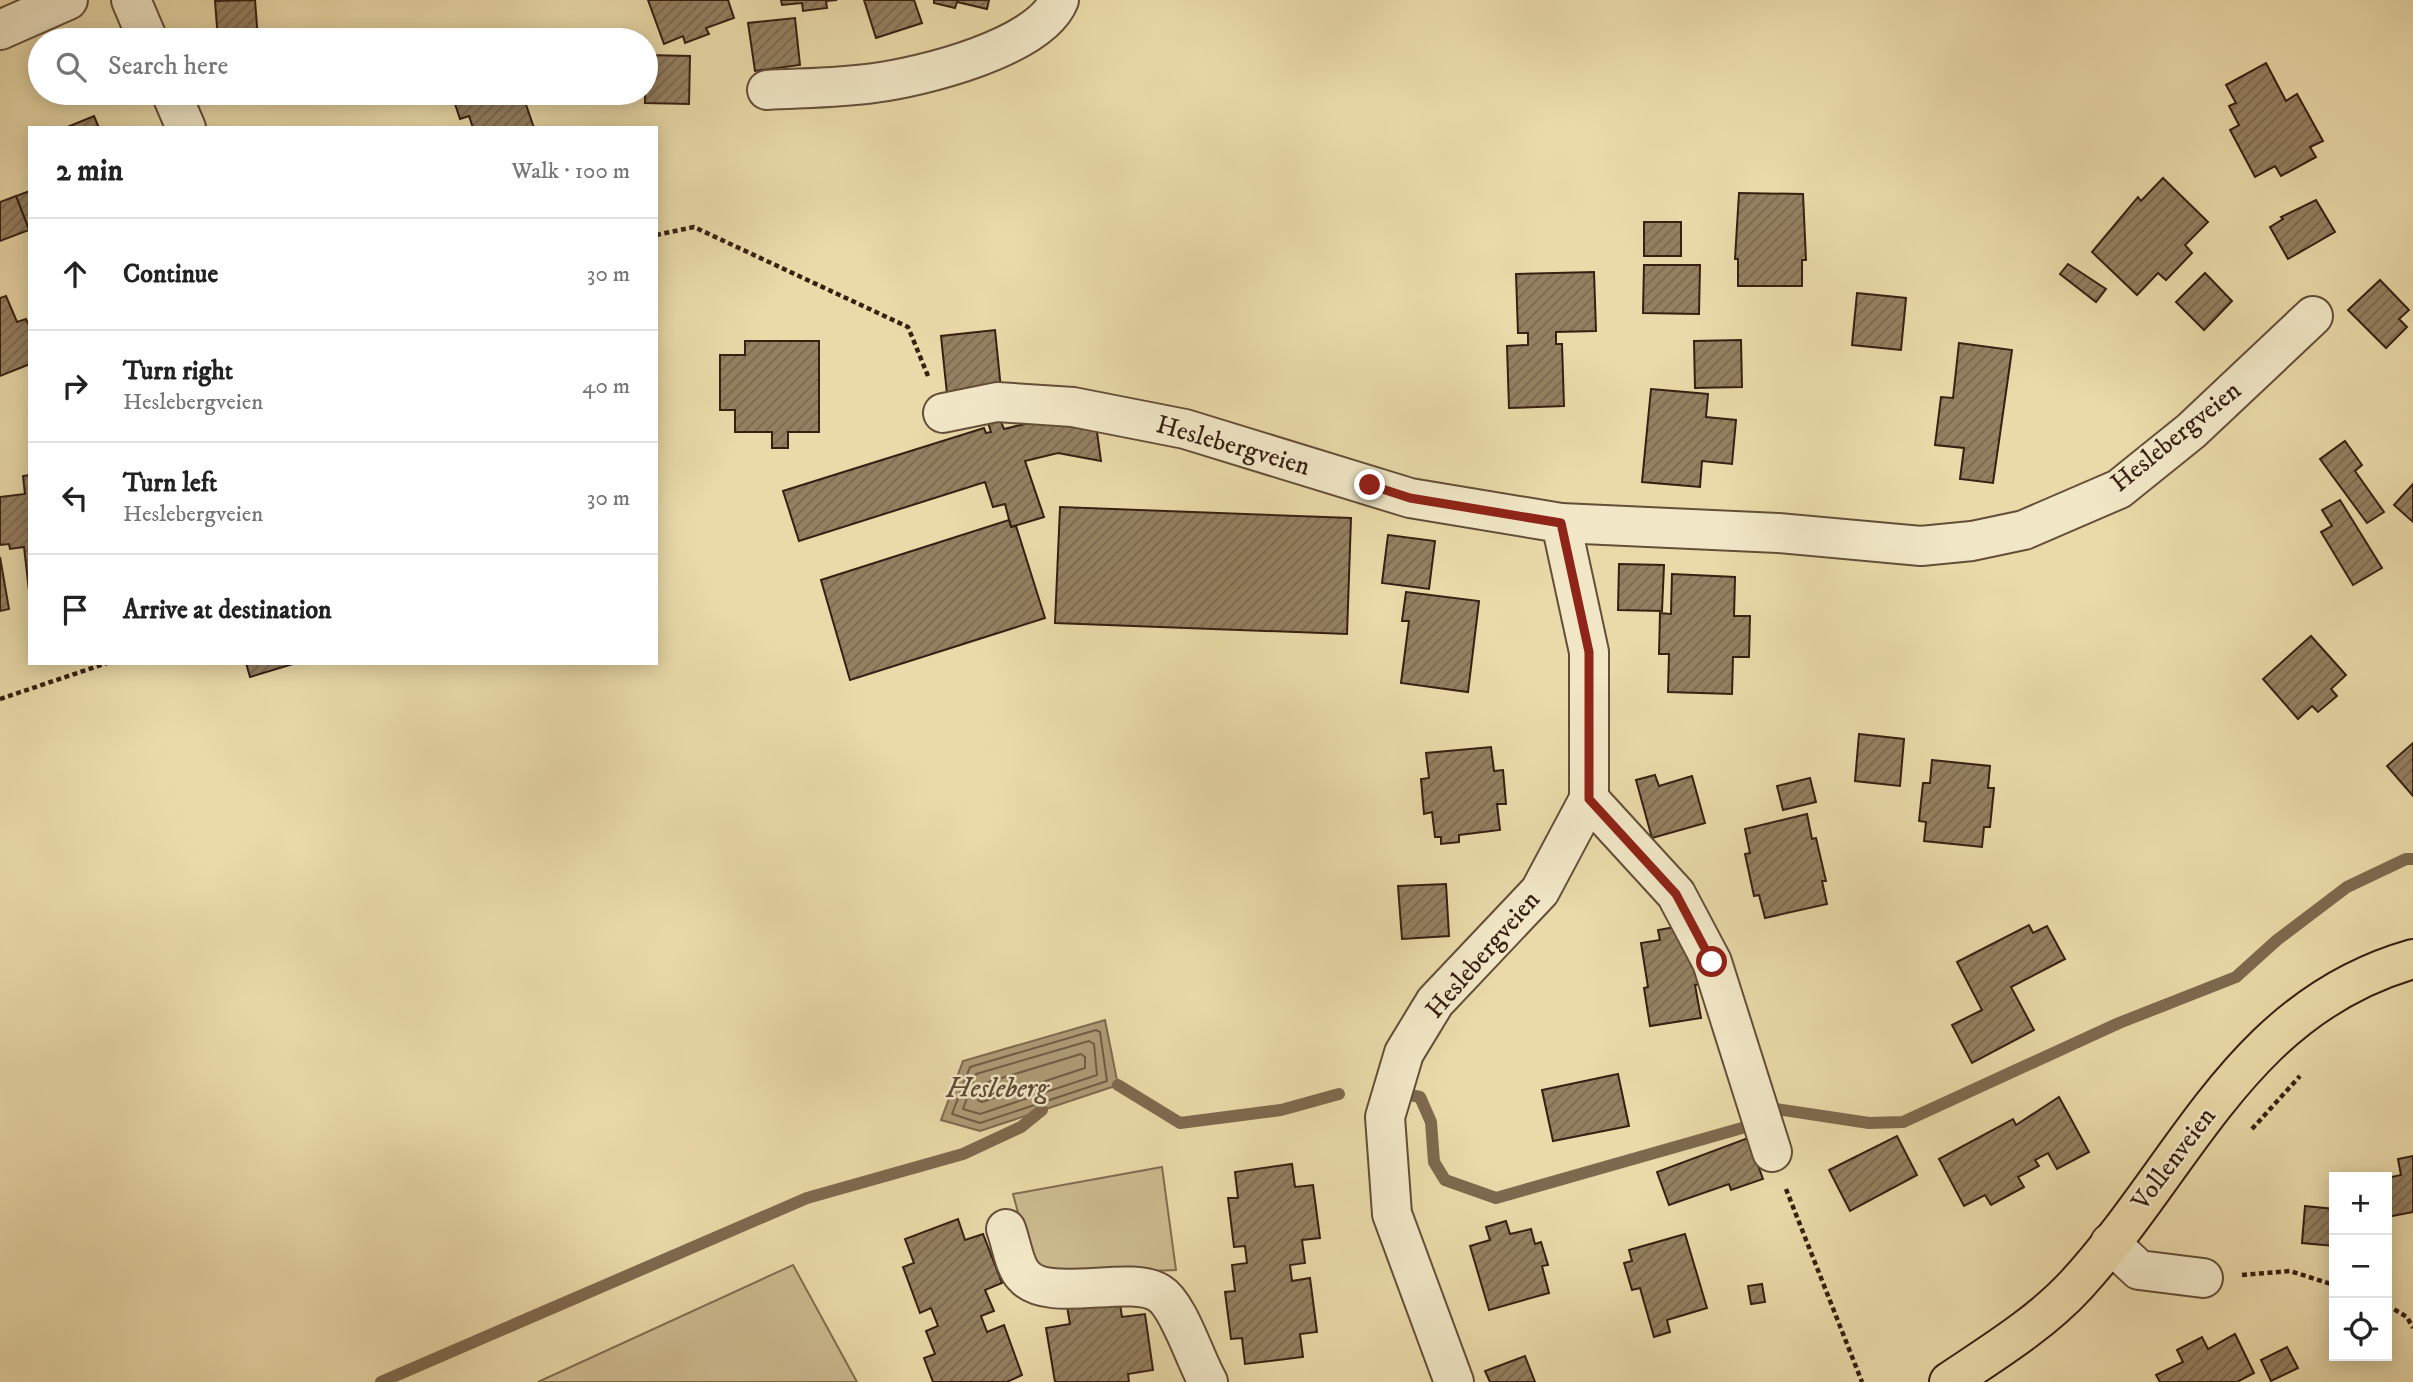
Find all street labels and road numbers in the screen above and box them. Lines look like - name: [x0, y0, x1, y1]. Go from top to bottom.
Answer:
- street label: Heslebergveien: [2104, 374, 2248, 500]
- street label: Heslebergveien: [1152, 408, 1314, 484]
- street label: Heslebergveien: [1419, 884, 1548, 1026]
- street label: Vollenveien: [2124, 1101, 2224, 1218]

